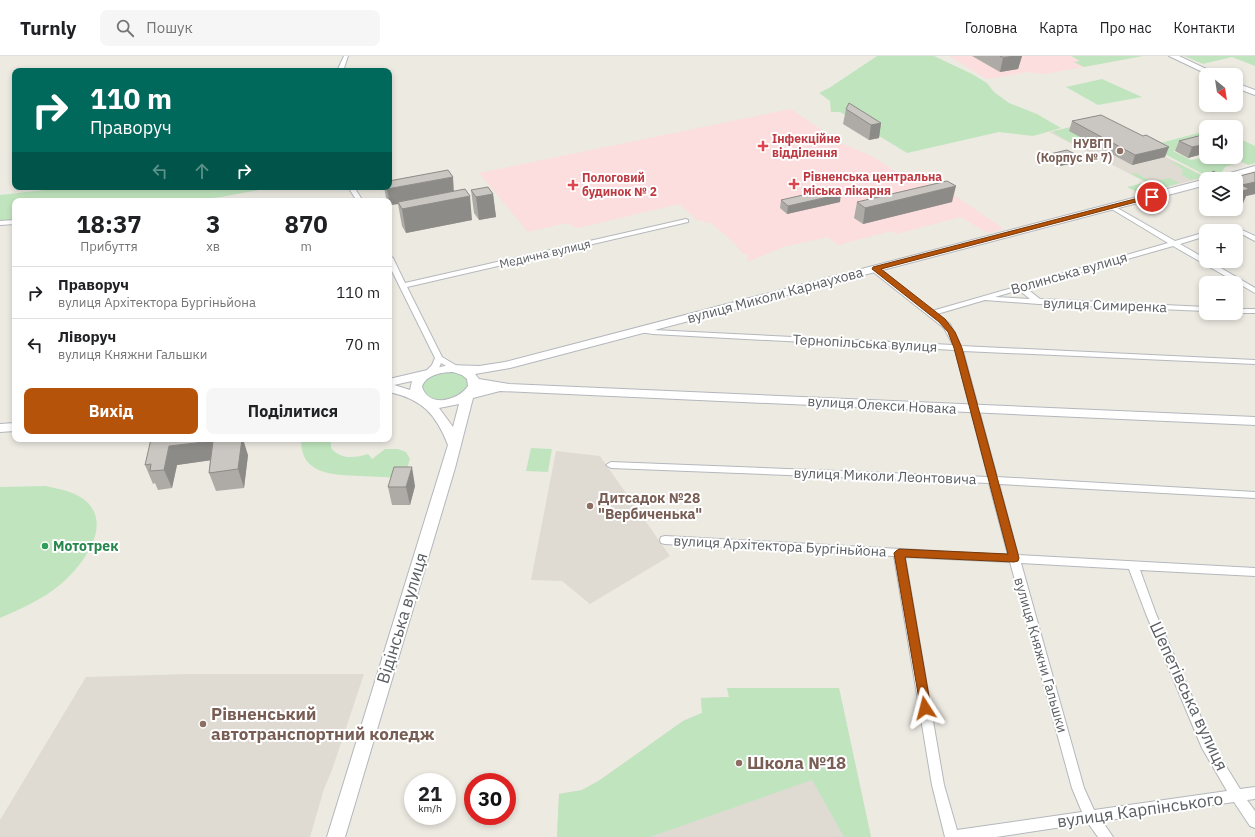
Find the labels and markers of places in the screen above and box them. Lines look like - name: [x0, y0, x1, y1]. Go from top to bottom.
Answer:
- place label: Інфекційне відділення: [772, 131, 841, 160]
- place label: НУВГП (Корпус № 7): [1037, 136, 1112, 165]
- marker: Інфекційне відділення: [757, 140, 769, 152]
- marker: НУВГП (Корпус № 7): [1115, 146, 1125, 156]
- place label: Рівненська центральна міська лікарня: [803, 169, 942, 198]
- place label: Пологовий будинок № 2: [582, 170, 657, 199]
- marker: Рівненська центральна міська лікарня: [788, 178, 800, 190]
- marker: Пологовий будинок № 2: [567, 179, 579, 191]
- pin: [1135, 180, 1169, 214]
- place label: Дитсадок №28 "Вербиченька": [598, 489, 702, 523]
- marker: Дитсадок №28 "Вербиченька": [585, 501, 595, 511]
- place label: Мототрек: [53, 537, 118, 555]
- marker: Мототрек: [40, 541, 50, 551]
- place label: Рівненський автотранспортний коледж: [211, 703, 435, 745]
- marker: Рівненський автотранспортний коледж: [198, 719, 208, 729]
- place label: Школа №18: [747, 752, 846, 774]
- marker: Школа №18: [734, 758, 744, 768]

